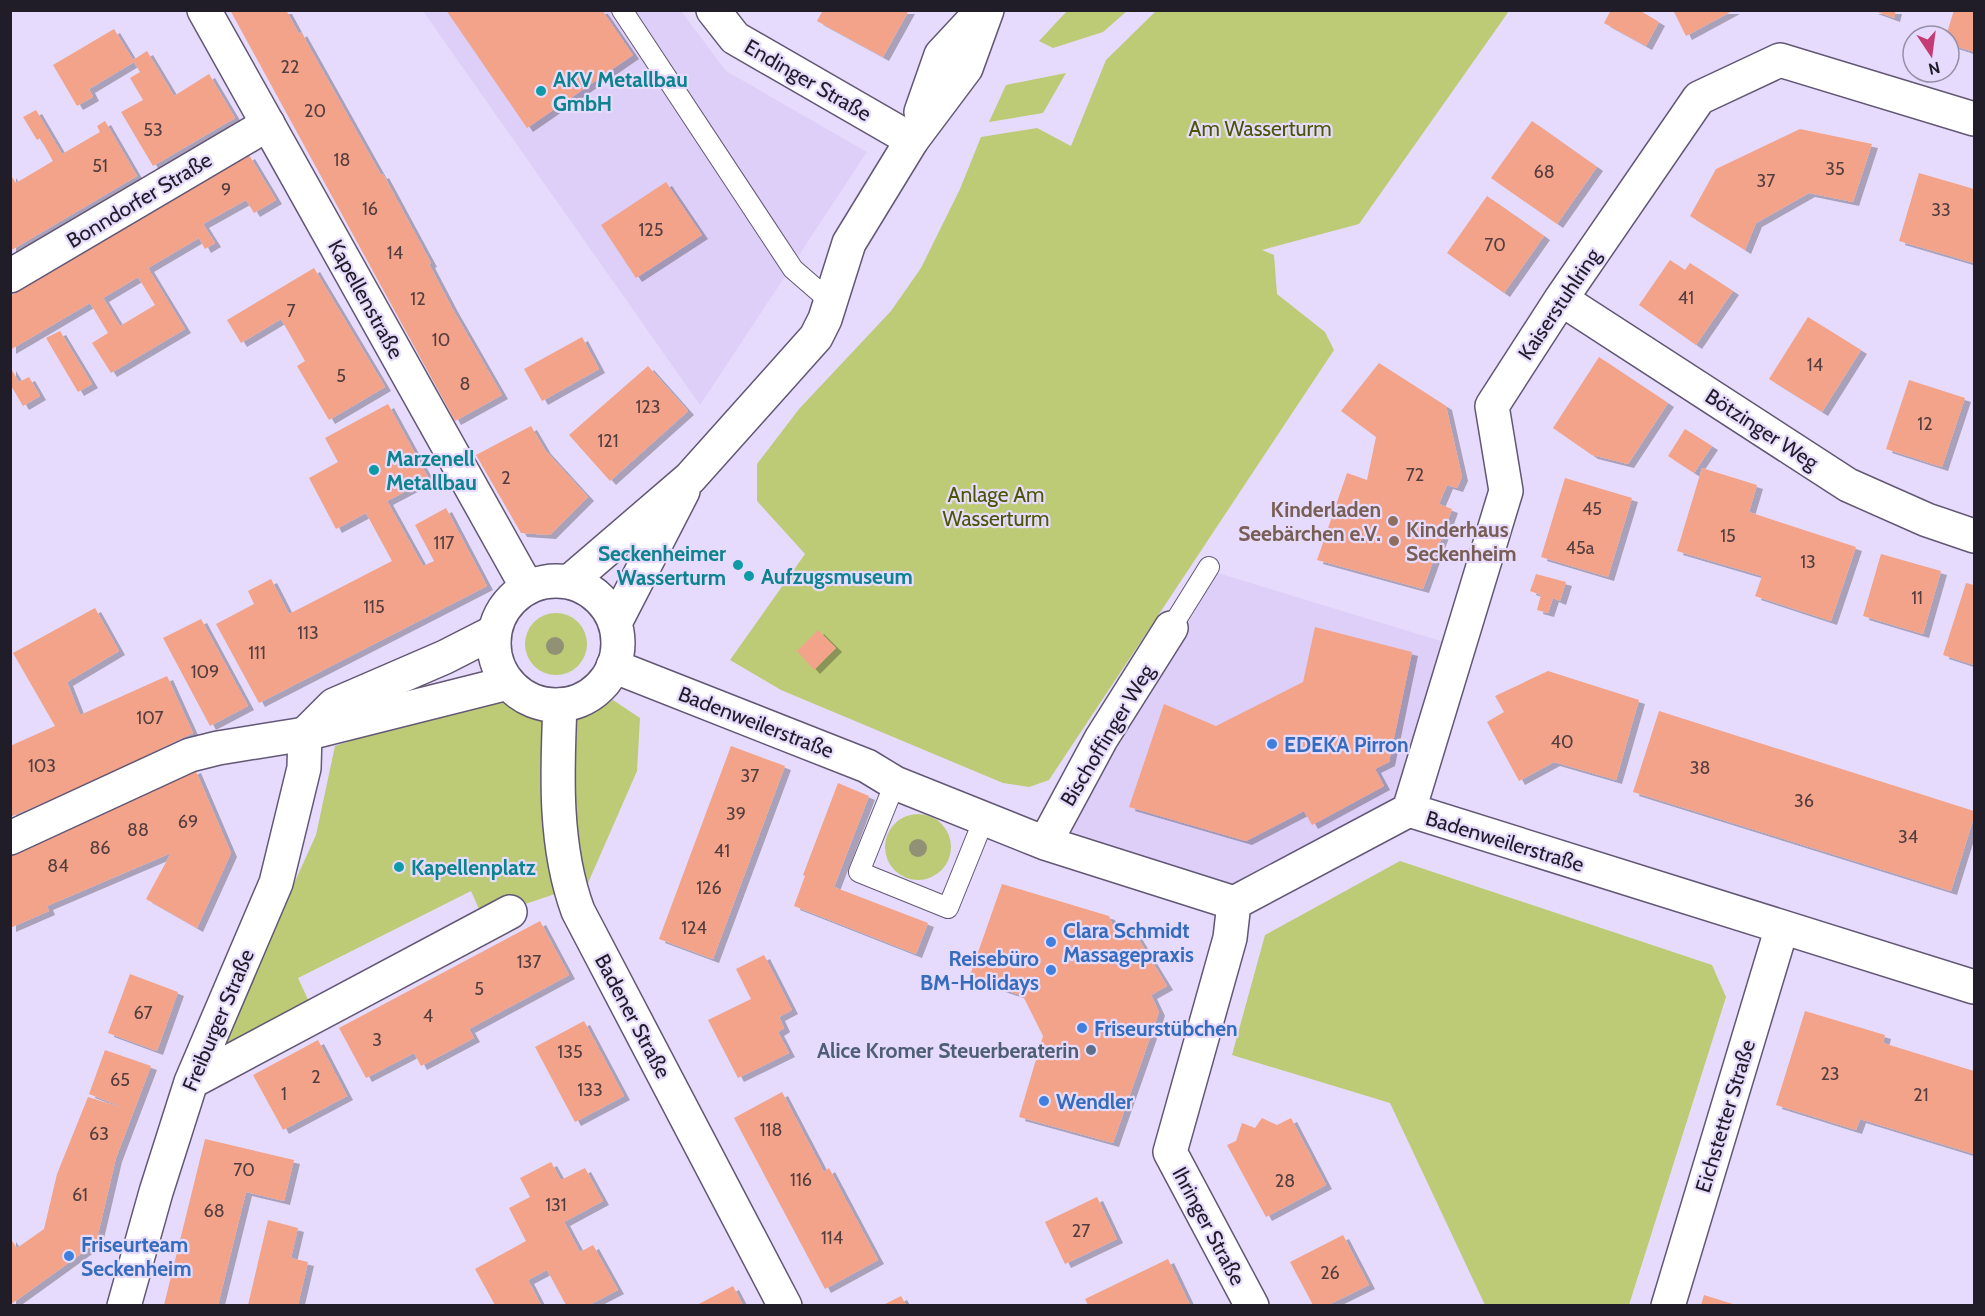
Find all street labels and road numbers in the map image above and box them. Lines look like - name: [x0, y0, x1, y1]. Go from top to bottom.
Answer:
- street label: Endinger Straße: [740, 34, 876, 126]
- street label: Bonndorfer Straße: [62, 147, 216, 253]
- street label: Kapellenstraße: [323, 235, 409, 363]
- street label: Kaiserstuhlring: [1513, 243, 1606, 364]
- street label: Bötzinger Weg: [1701, 383, 1824, 475]
- street label: Bischoffinger Weg: [1055, 659, 1159, 810]
- street label: Badenweilerstraße: [675, 681, 837, 763]
- street label: Badenweilerstraße: [1423, 805, 1587, 877]
- street label: Freiburger Straße: [177, 945, 259, 1095]
- street label: Badener Straße: [590, 950, 676, 1083]
- street label: Eichstetter Straße: [1690, 1036, 1760, 1195]
- street label: Ihringer Straße: [1167, 1163, 1251, 1290]

